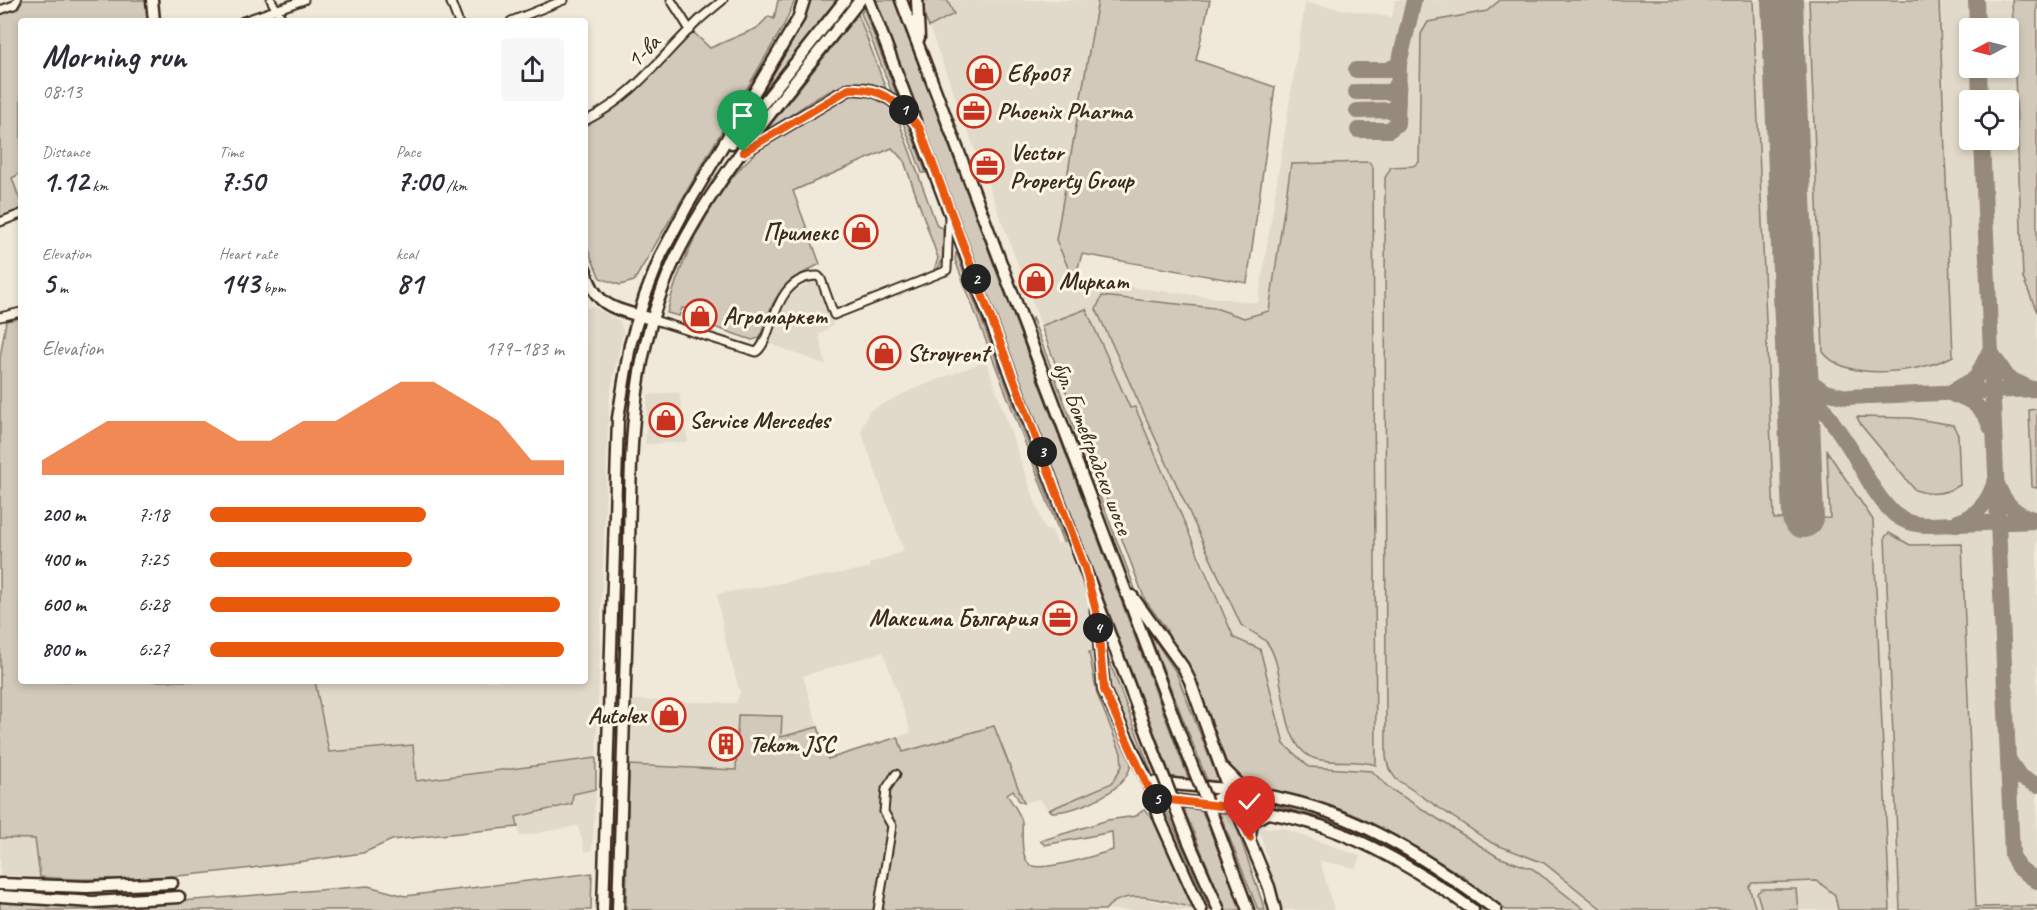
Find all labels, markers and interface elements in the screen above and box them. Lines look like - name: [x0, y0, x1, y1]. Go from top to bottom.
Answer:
- north arrow: [1959, 18, 2019, 78]
- map controls: [1959, 18, 2019, 150]
- street label: 1-ва: [620, 26, 668, 74]
- text: Morning run: [42, 35, 186, 77]
- button: share: [501, 38, 564, 101]
- shop icon: Евро07: [966, 55, 1002, 91]
- place label: Евро07: [1007, 58, 1072, 88]
- text: 08:13: [42, 79, 82, 104]
- pin: [717, 90, 768, 152]
- button: locate: [1959, 90, 2019, 150]
- office icon: Phoenix Pharma: [956, 93, 992, 129]
- pin: 1: [889, 95, 919, 125]
- place label: Phoenix Pharma: [997, 96, 1134, 126]
- icon: arrive: [726, 99, 759, 132]
- text: 1: [900, 100, 908, 120]
- place label: Vector Property Group: [1010, 137, 1135, 195]
- text: Distance: [42, 142, 90, 162]
- text: Time: [219, 142, 243, 162]
- text: Pace: [396, 142, 421, 162]
- office icon: Vector Property Group: [969, 148, 1005, 184]
- text: 1.12: [42, 162, 88, 200]
- text: 7:50: [219, 162, 265, 200]
- text: 7:00: [396, 162, 442, 200]
- text: km: [88, 176, 108, 196]
- text: /km: [442, 176, 467, 196]
- shop icon: Примекс: [843, 214, 879, 250]
- place label: Примекс: [763, 217, 839, 247]
- text: Elevation: [42, 244, 91, 264]
- text: Heart rate: [219, 244, 277, 264]
- text: kcal: [396, 244, 417, 264]
- shop icon: Миркат: [1018, 263, 1054, 299]
- text: 5: [42, 264, 55, 302]
- text: 143: [219, 264, 260, 302]
- text: 81: [396, 264, 423, 302]
- pin: 2: [961, 264, 991, 294]
- place label: Миркат: [1059, 266, 1129, 296]
- text: 2: [972, 269, 980, 289]
- text: m: [55, 278, 68, 298]
- text: bpm: [260, 278, 285, 298]
- shop icon: Агромаркет: [682, 298, 718, 334]
- place label: Агромаркет: [723, 301, 828, 331]
- shop icon: Stroyrent: [866, 335, 902, 371]
- text: Elevation: [42, 336, 104, 361]
- text: 179–183 m: [485, 336, 564, 361]
- place label: Stroyrent: [907, 338, 992, 368]
- street label: бул. Ботевградско шосе: [1046, 357, 1141, 541]
- shop icon: Service Mercedes: [648, 402, 684, 438]
- place label: Service Mercedes: [689, 405, 832, 435]
- pin: 3: [1027, 437, 1057, 467]
- text: 3: [1038, 442, 1046, 462]
- text: 200 m: [42, 502, 85, 527]
- text: 7:18: [138, 502, 169, 527]
- text: 400 m: [42, 547, 85, 572]
- text: 7:25: [138, 547, 169, 572]
- text: 600 m: [42, 592, 86, 617]
- text: 6:28: [138, 592, 169, 617]
- office icon: Максима България: [1042, 600, 1078, 636]
- place label: Максима България: [869, 603, 1039, 633]
- pin: 4: [1083, 613, 1113, 643]
- text: 4: [1094, 618, 1102, 638]
- text: 800 m: [42, 637, 85, 662]
- text: 6:27: [138, 637, 169, 662]
- shop icon: Autolex: [651, 697, 687, 733]
- place label: Autolex: [588, 700, 649, 730]
- building icon: Tekom JSC: [708, 726, 744, 762]
- place label: Tekom JSC: [749, 729, 838, 759]
- pin: [1224, 776, 1275, 838]
- pin: 5: [1142, 784, 1172, 814]
- icon: check: [1233, 785, 1266, 818]
- text: 5: [1154, 789, 1160, 809]

